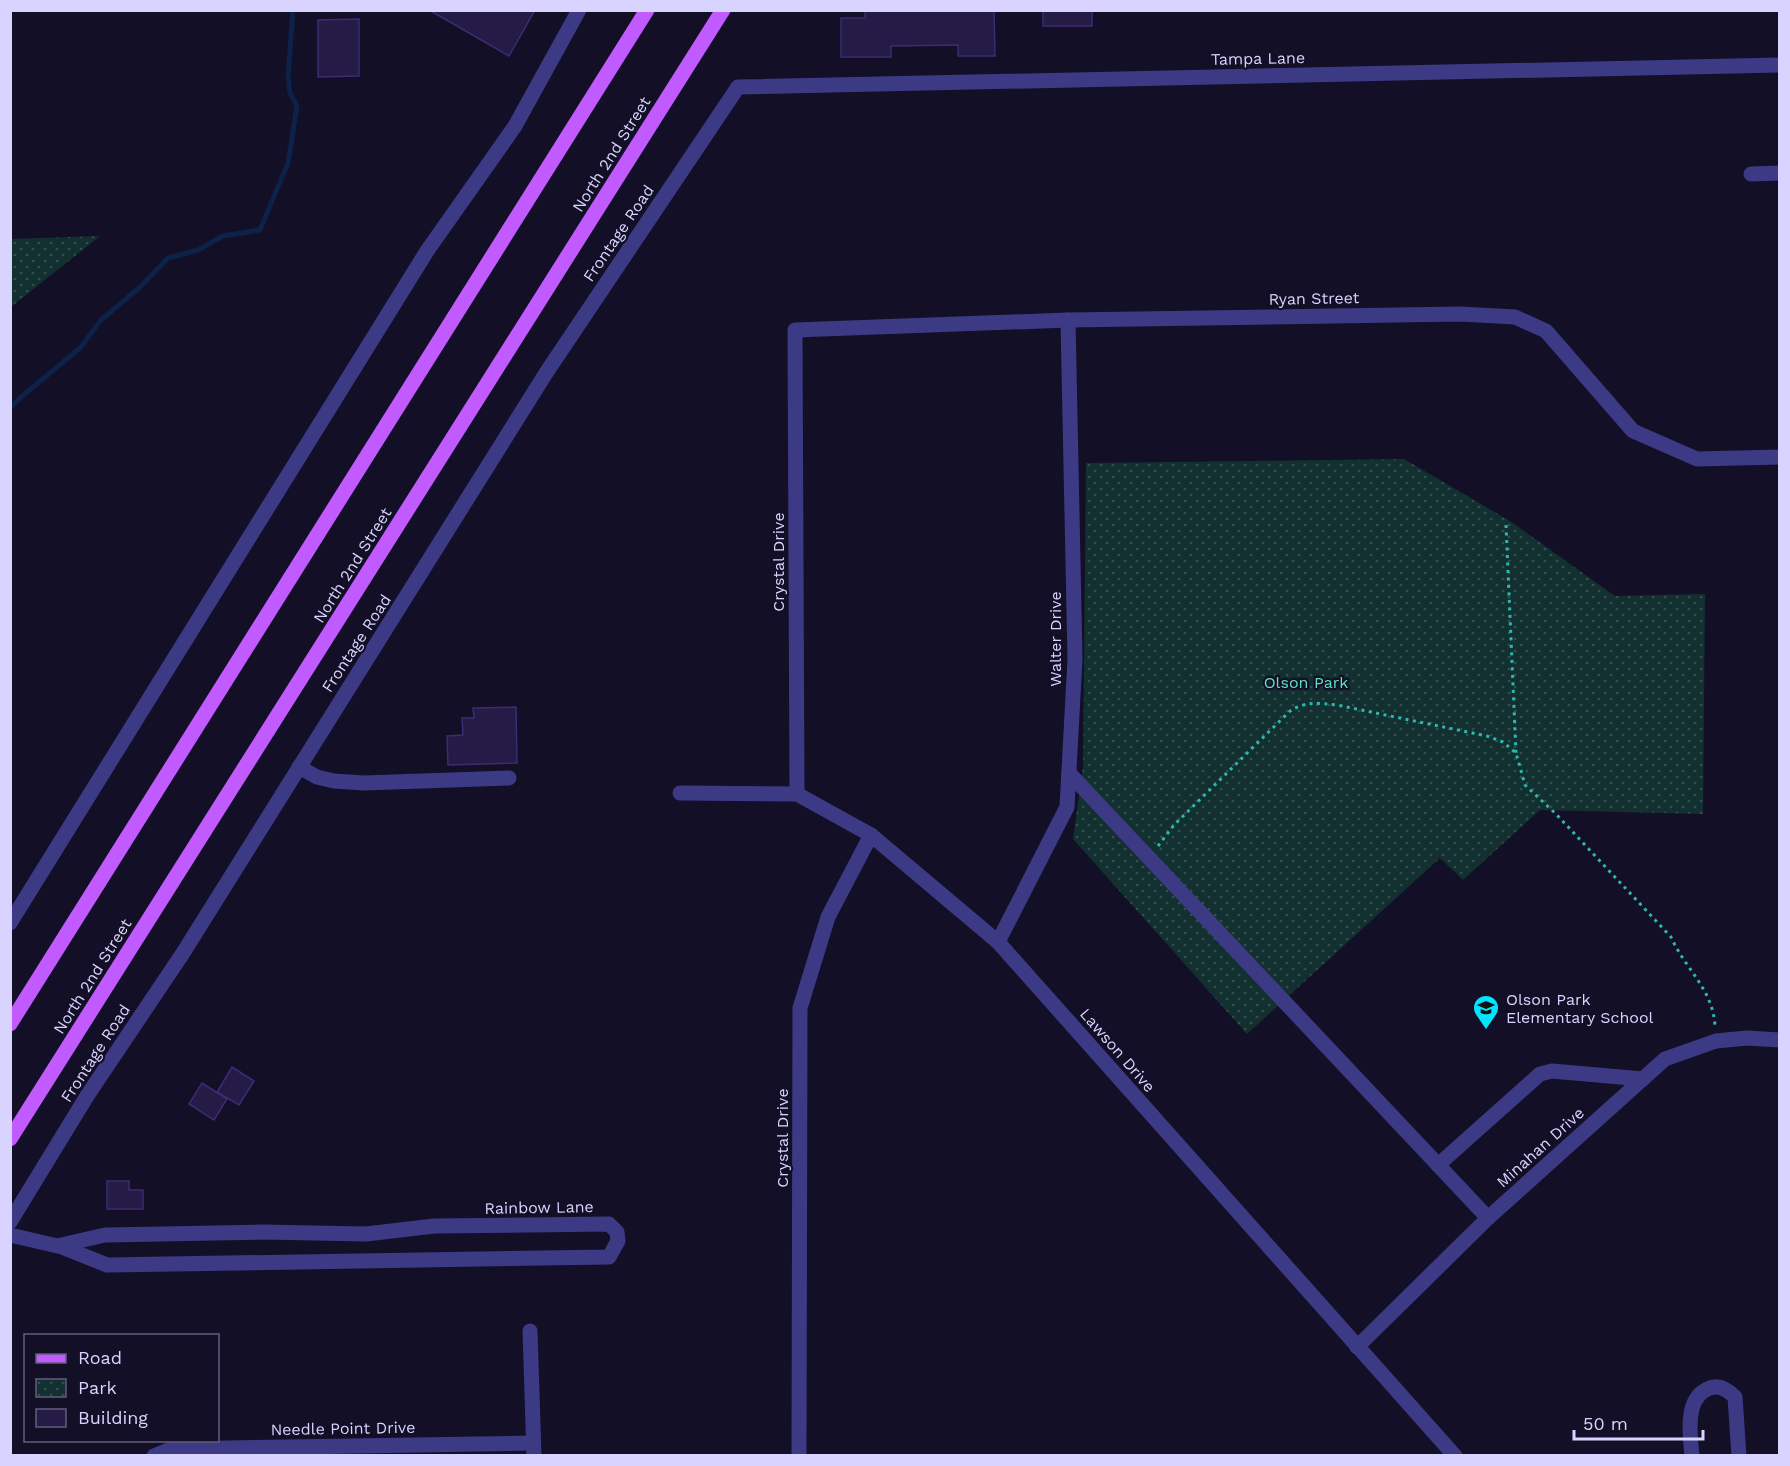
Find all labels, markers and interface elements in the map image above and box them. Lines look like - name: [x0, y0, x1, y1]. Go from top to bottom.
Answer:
- street label: Tampa Lane: [1211, 48, 1305, 69]
- street label: North 2nd Street: [568, 93, 655, 215]
- street label: Frontage Road: [579, 181, 658, 285]
- street label: Ryan Street: [1268, 288, 1360, 309]
- street label: North 2nd Street: [309, 504, 396, 626]
- street label: Crystal Drive: [769, 512, 788, 612]
- street label: Frontage Road: [318, 591, 395, 696]
- street label: Walter Drive: [1046, 591, 1065, 687]
- park label: Olson Park: [1264, 673, 1348, 692]
- street label: North 2nd Street: [49, 915, 136, 1037]
- place label: Olson Park Elementary School: [1506, 990, 1654, 1027]
- school or university icon: Olson Park Elementary School: [1471, 993, 1501, 1031]
- street label: Frontage Road: [57, 1001, 134, 1106]
- street label: Lawson Drive: [1076, 1005, 1159, 1096]
- street label: Crystal Drive: [773, 1088, 792, 1188]
- street label: Minahan Drive: [1493, 1103, 1588, 1192]
- street label: Rainbow Lane: [484, 1197, 594, 1218]
- legend: [24, 1334, 219, 1442]
- text: Road: [78, 1347, 122, 1368]
- text: Park: [78, 1377, 117, 1398]
- scale bar: [1574, 1403, 1703, 1441]
- text: Building: [78, 1407, 148, 1428]
- text: 50 m: [1583, 1413, 1628, 1434]
- street label: Needle Point Drive: [270, 1418, 416, 1439]

